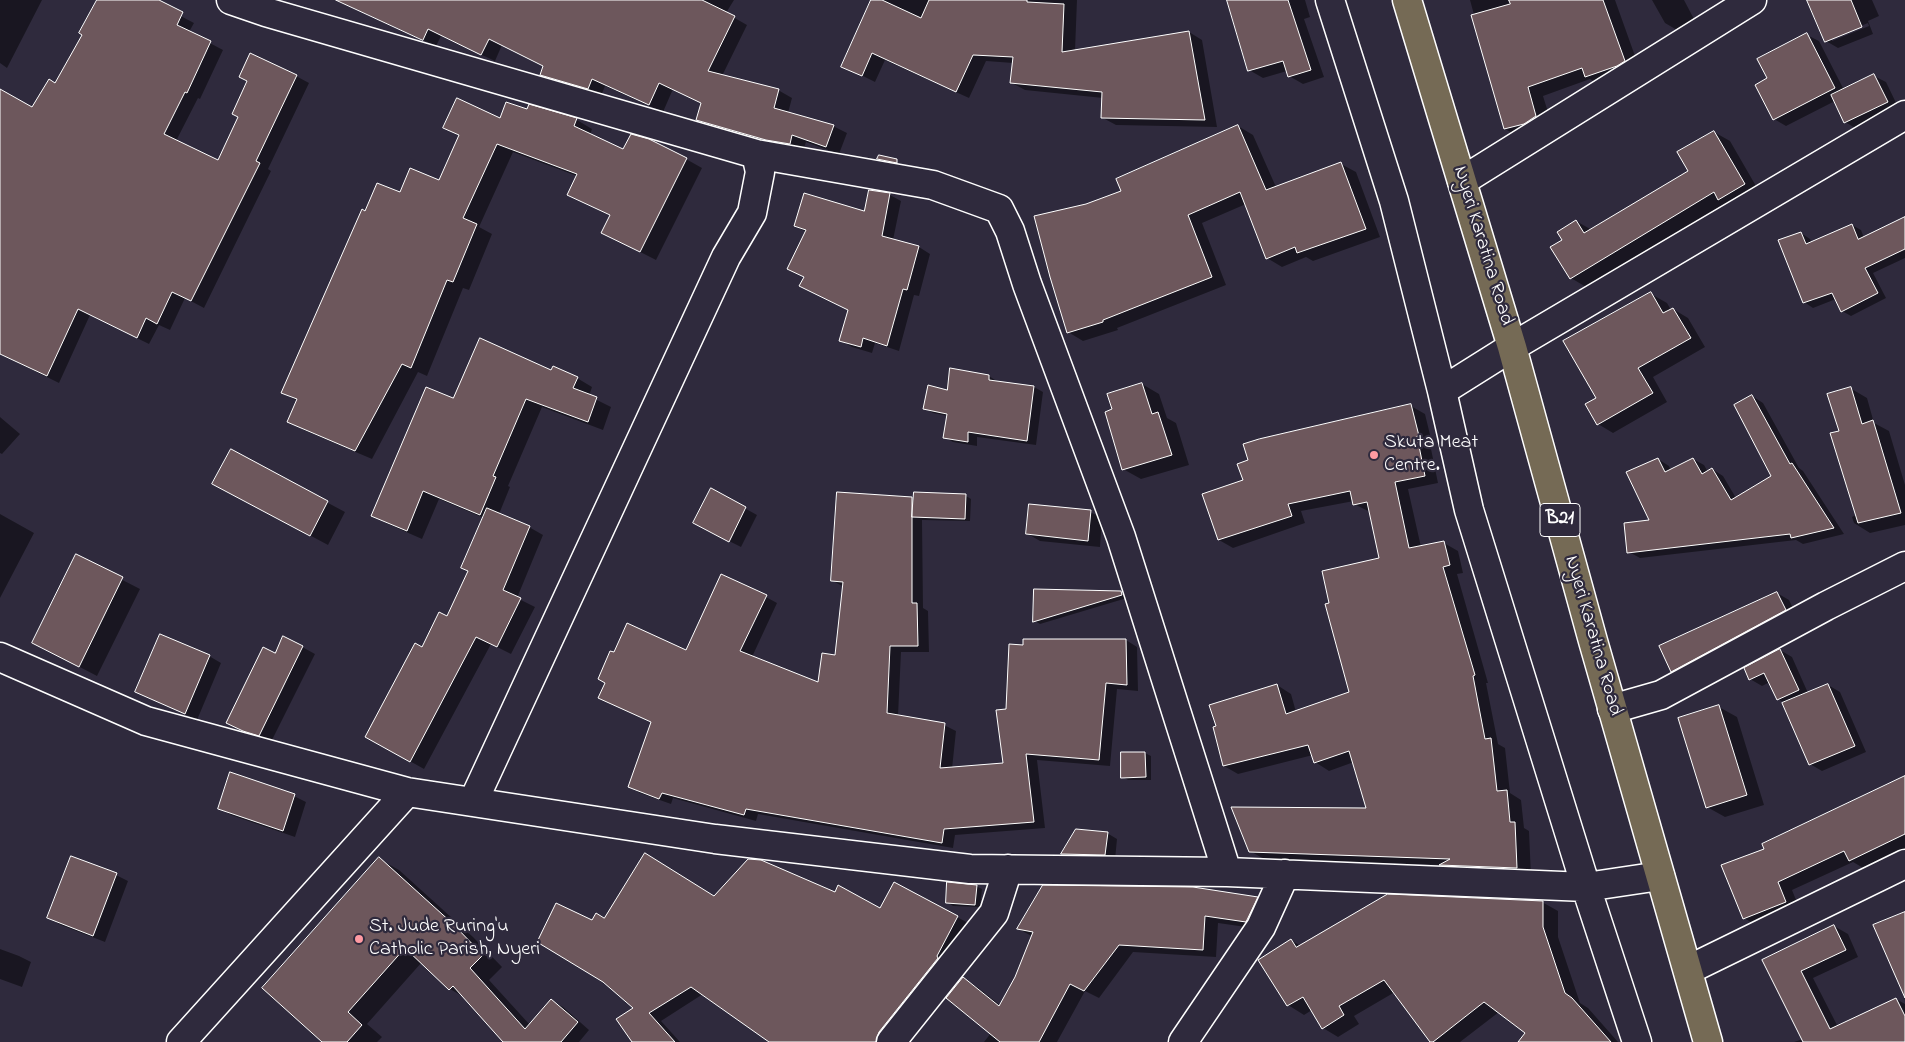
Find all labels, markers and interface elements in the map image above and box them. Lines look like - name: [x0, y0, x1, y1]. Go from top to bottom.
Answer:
- street label: Nyeri Karatina Road: [1446, 163, 1518, 329]
- place label: Skuta Meat Centre.: [1384, 432, 1478, 479]
- marker: Skuta Meat Centre.: [1368, 449, 1380, 461]
- road number: B21: [1540, 504, 1580, 536]
- street label: Nyeri Karatina Road: [1558, 553, 1626, 719]
- place label: St. Jude Ruring'u Catholic Parish, Nyeri: [369, 916, 540, 963]
- marker: St. Jude Ruring'u Catholic Parish, Nyeri: [353, 933, 365, 945]

